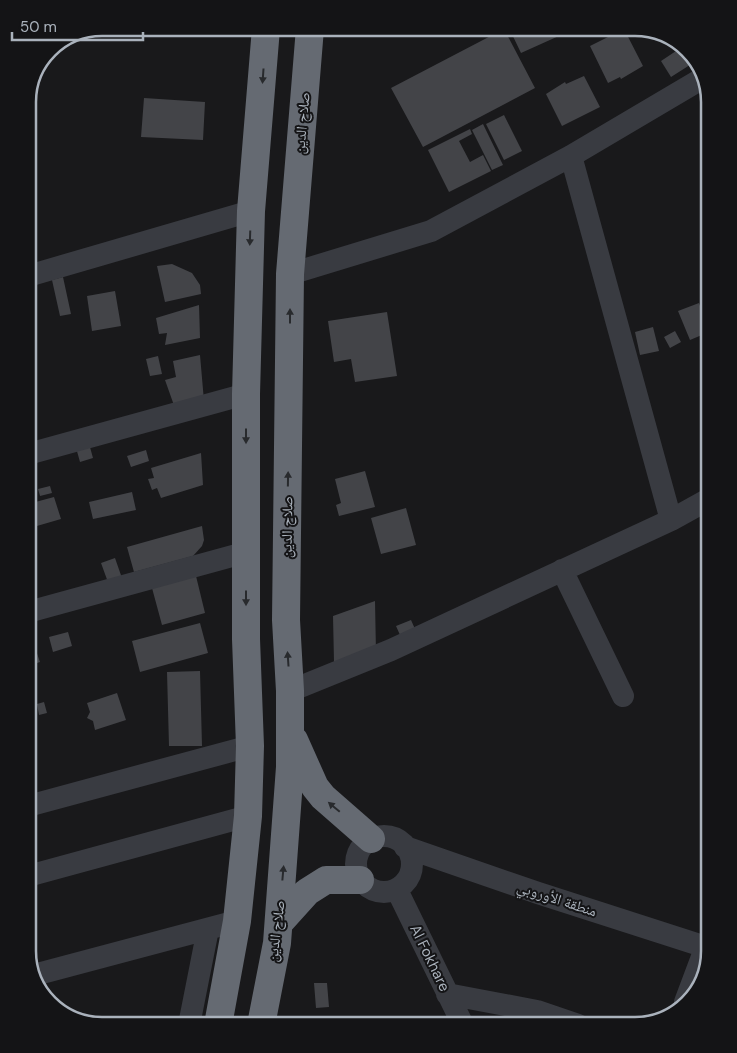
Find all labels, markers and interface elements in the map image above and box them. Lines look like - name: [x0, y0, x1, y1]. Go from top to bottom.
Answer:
- scale bar: [12, 10, 144, 42]
- text: 50 m: [20, 17, 57, 37]
- one-way arrow: [259, 68, 267, 84]
- street label: صلاح الدين: [289, 91, 315, 155]
- one-way arrow: [246, 230, 254, 246]
- one-way arrow: [286, 308, 294, 324]
- one-way arrow: [242, 428, 250, 444]
- one-way arrow: [284, 471, 292, 487]
- street label: صلاح الدين: [276, 496, 298, 558]
- one-way arrow: [242, 590, 250, 606]
- one-way arrow: [284, 651, 292, 667]
- one-way arrow: [328, 802, 341, 813]
- one-way arrow: [279, 865, 287, 881]
- street label: منطقة الأوروبي: [514, 877, 600, 923]
- street label: صلاح الدين: [262, 899, 290, 963]
- street label: Al Fokhare: [405, 921, 455, 995]

